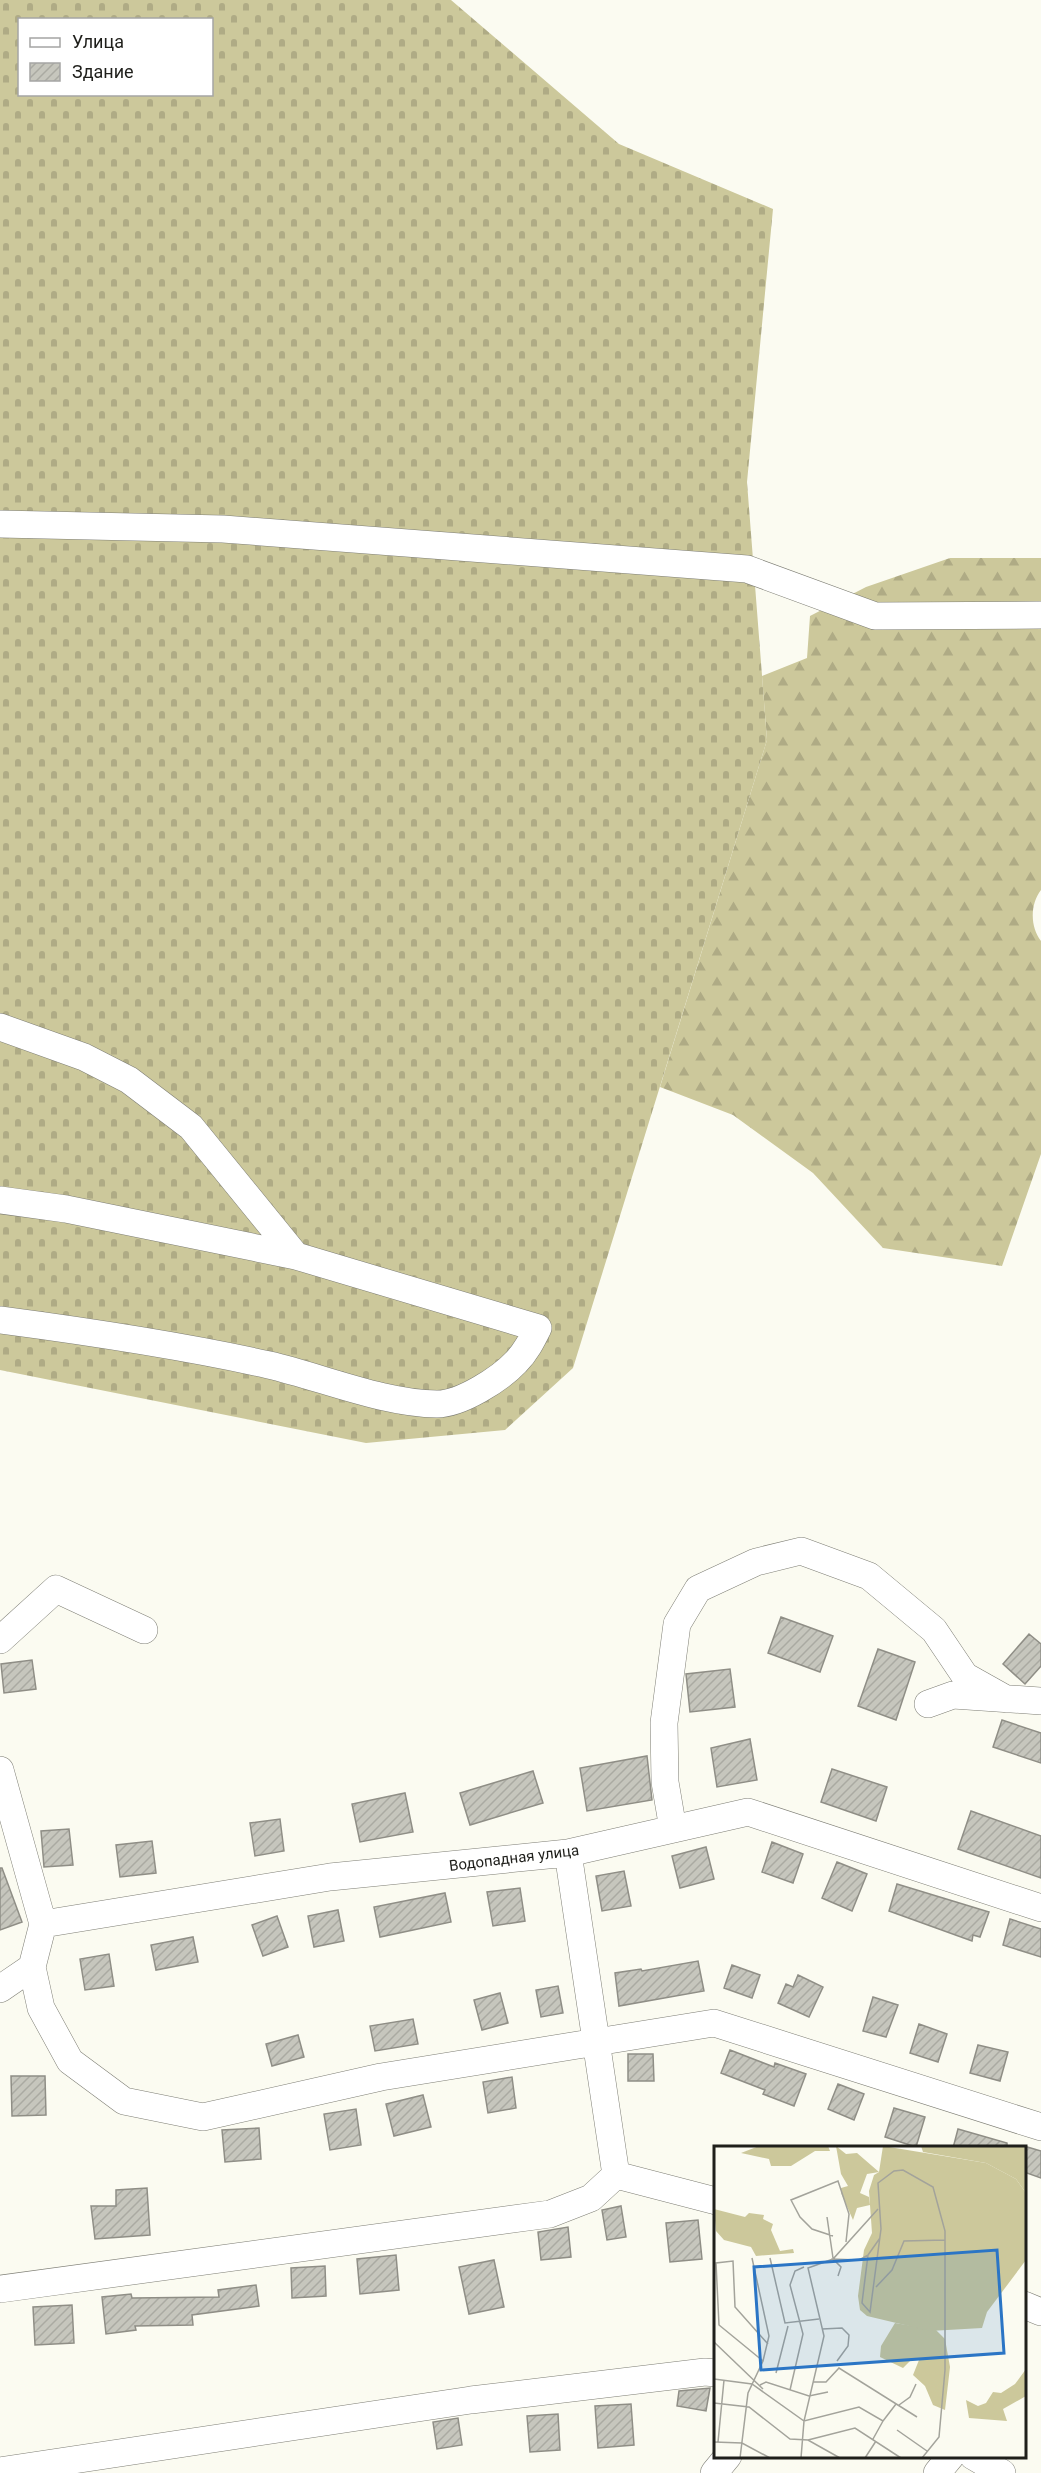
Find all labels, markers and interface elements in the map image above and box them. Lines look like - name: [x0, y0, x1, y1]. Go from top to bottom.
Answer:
- legend: [18, 18, 213, 96]
- text: Улица: [72, 31, 124, 52]
- text: Здание: [72, 61, 134, 82]
- street label: Водопадная улица: [448, 1841, 580, 1875]
- inset map: [714, 2146, 1026, 2458]

